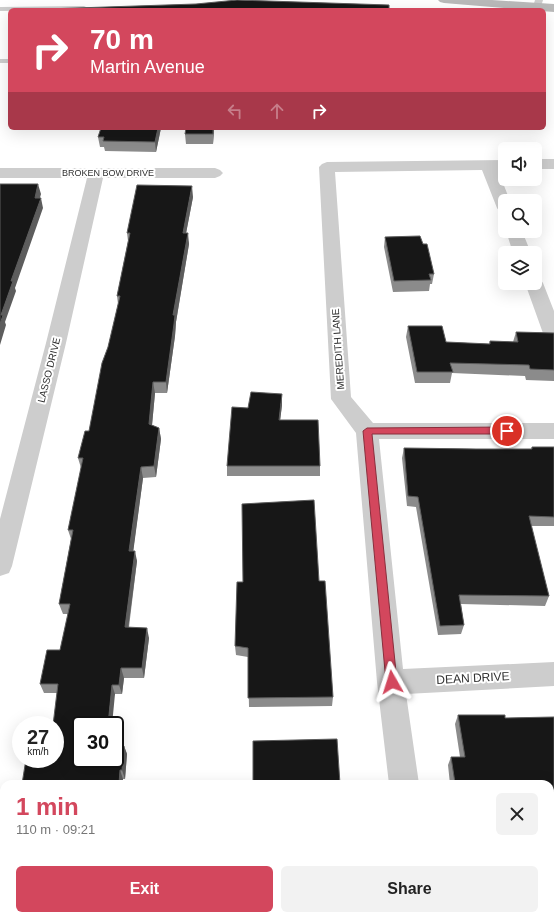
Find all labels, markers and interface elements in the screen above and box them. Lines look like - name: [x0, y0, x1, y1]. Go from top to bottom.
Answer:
- icon: right: [24, 24, 76, 76]
- text: 70 m: [90, 24, 154, 55]
- text: Martin Avenue: [90, 57, 205, 77]
- icon: left: [224, 100, 246, 122]
- icon: ahead: [266, 100, 288, 122]
- icon: right: [308, 100, 330, 122]
- map controls: [498, 142, 542, 290]
- button: sound: [498, 142, 542, 186]
- street label: BROKEN BOW DRIVE: [62, 168, 154, 178]
- button: search: [498, 194, 542, 238]
- button: layers: [498, 246, 542, 290]
- street label: MEREDITH LANE: [330, 308, 346, 390]
- street label: LASSO DRIVE: [36, 336, 62, 404]
- pin: [490, 414, 524, 448]
- icon: arrive: [496, 420, 518, 442]
- position arrow: [371, 661, 413, 703]
- street label: DEAN DRIVE: [436, 669, 510, 687]
- speed limit sign: 30: [72, 716, 124, 768]
- text: 27: [27, 726, 49, 748]
- text: km/h: [27, 746, 49, 757]
- text: 1 min: [16, 793, 79, 820]
- button: close: [496, 793, 538, 835]
- text: 110 m · 09:21: [16, 822, 95, 837]
- button: Exit: [16, 866, 273, 912]
- button: Share: [281, 866, 538, 912]

